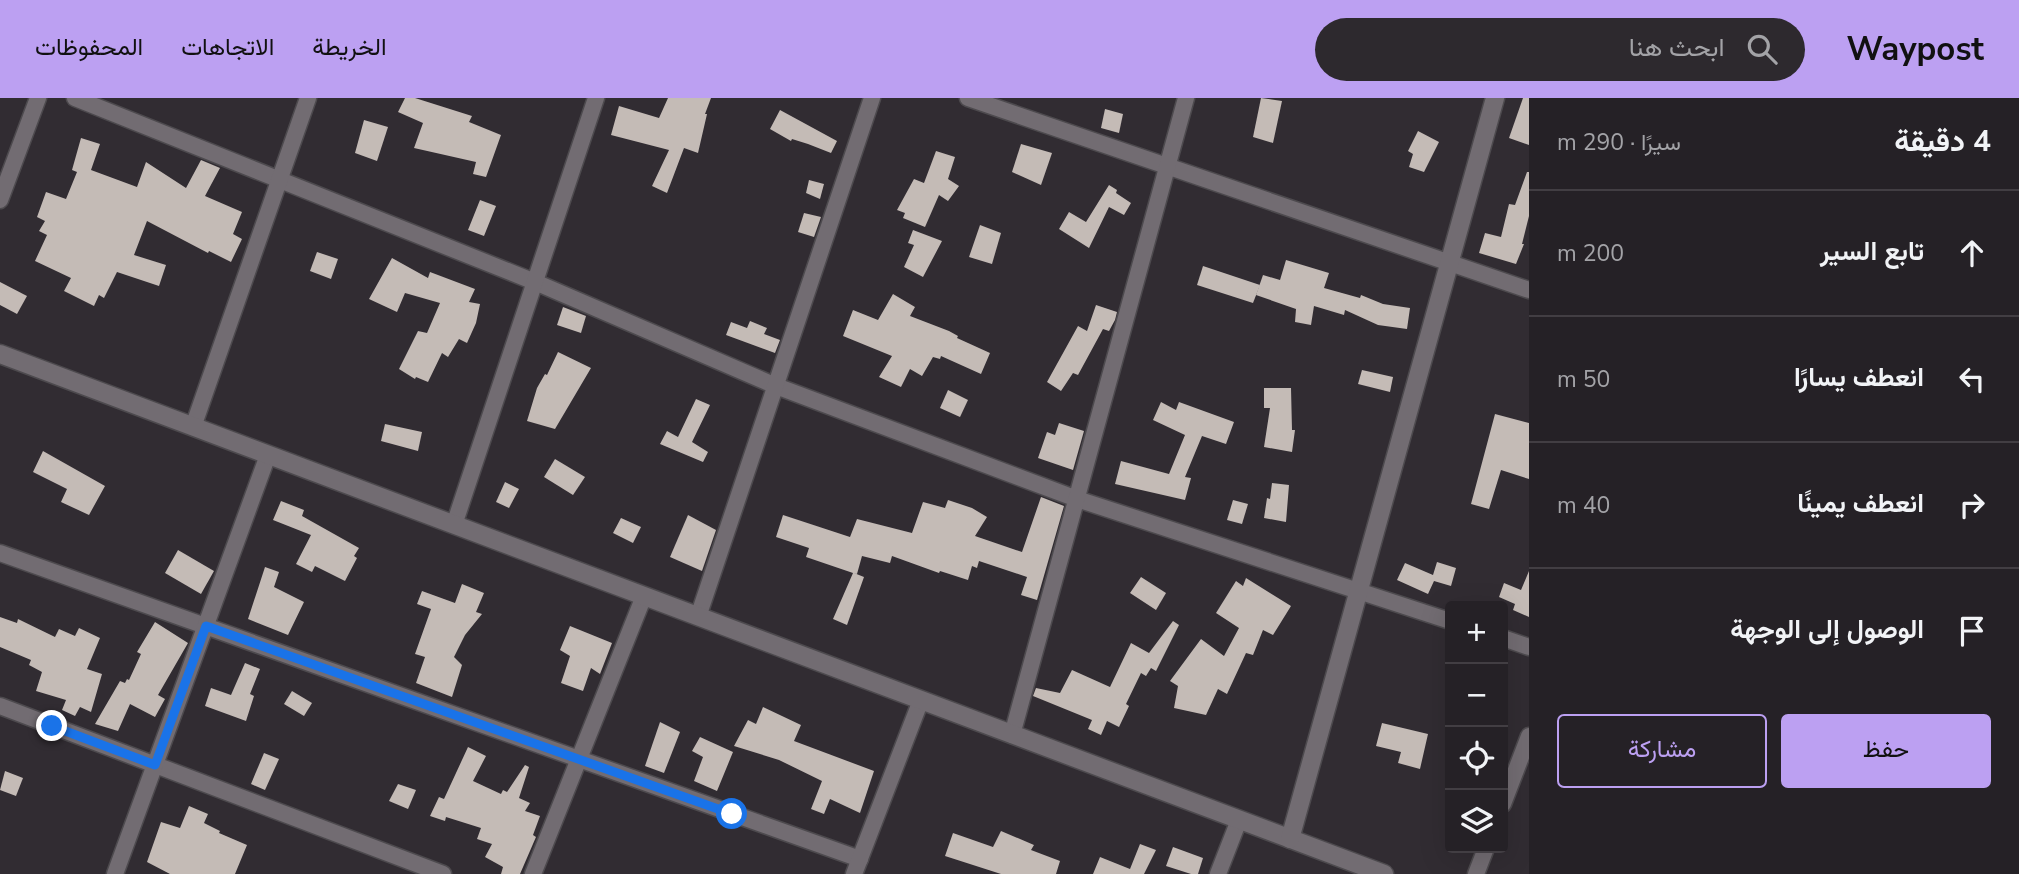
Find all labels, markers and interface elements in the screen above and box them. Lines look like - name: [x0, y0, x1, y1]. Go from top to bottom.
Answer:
- search box: [1315, 18, 1805, 81]
- text: Waypost: [1847, 27, 1984, 72]
- text: ابحث هنا: [1629, 30, 1725, 65]
- icon: search: [1743, 30, 1781, 68]
- text: المحفوظات: [35, 31, 143, 63]
- text: الاتجاهات: [181, 31, 274, 63]
- text: الخريطة: [312, 31, 387, 63]
- text: 4 دقيقة: [1894, 121, 1991, 162]
- text: سيرًا · 290 m: [1557, 127, 1681, 158]
- text: تابع السير: [1820, 234, 1924, 269]
- icon: ahead: [1953, 234, 1991, 272]
- text: 200 m: [1557, 238, 1624, 269]
- text: انعطف يسارًا: [1794, 360, 1924, 395]
- icon: left: [1953, 360, 1991, 398]
- text: 50 m: [1557, 364, 1610, 395]
- text: انعطف يمينًا: [1797, 486, 1924, 521]
- icon: right: [1953, 486, 1991, 524]
- text: 40 m: [1557, 490, 1610, 521]
- map controls: [1445, 601, 1508, 853]
- button: +: [1445, 601, 1508, 664]
- text: الوصول إلى الوجهة: [1730, 612, 1924, 647]
- icon: arrive: [1953, 612, 1991, 650]
- button: −: [1445, 664, 1508, 727]
- route end: [36, 710, 67, 741]
- button: مشاركة: [1557, 714, 1767, 788]
- button: حفظ: [1781, 714, 1991, 788]
- button: locate: [1445, 727, 1508, 790]
- button: layers: [1445, 790, 1508, 853]
- route start: [716, 798, 747, 829]

